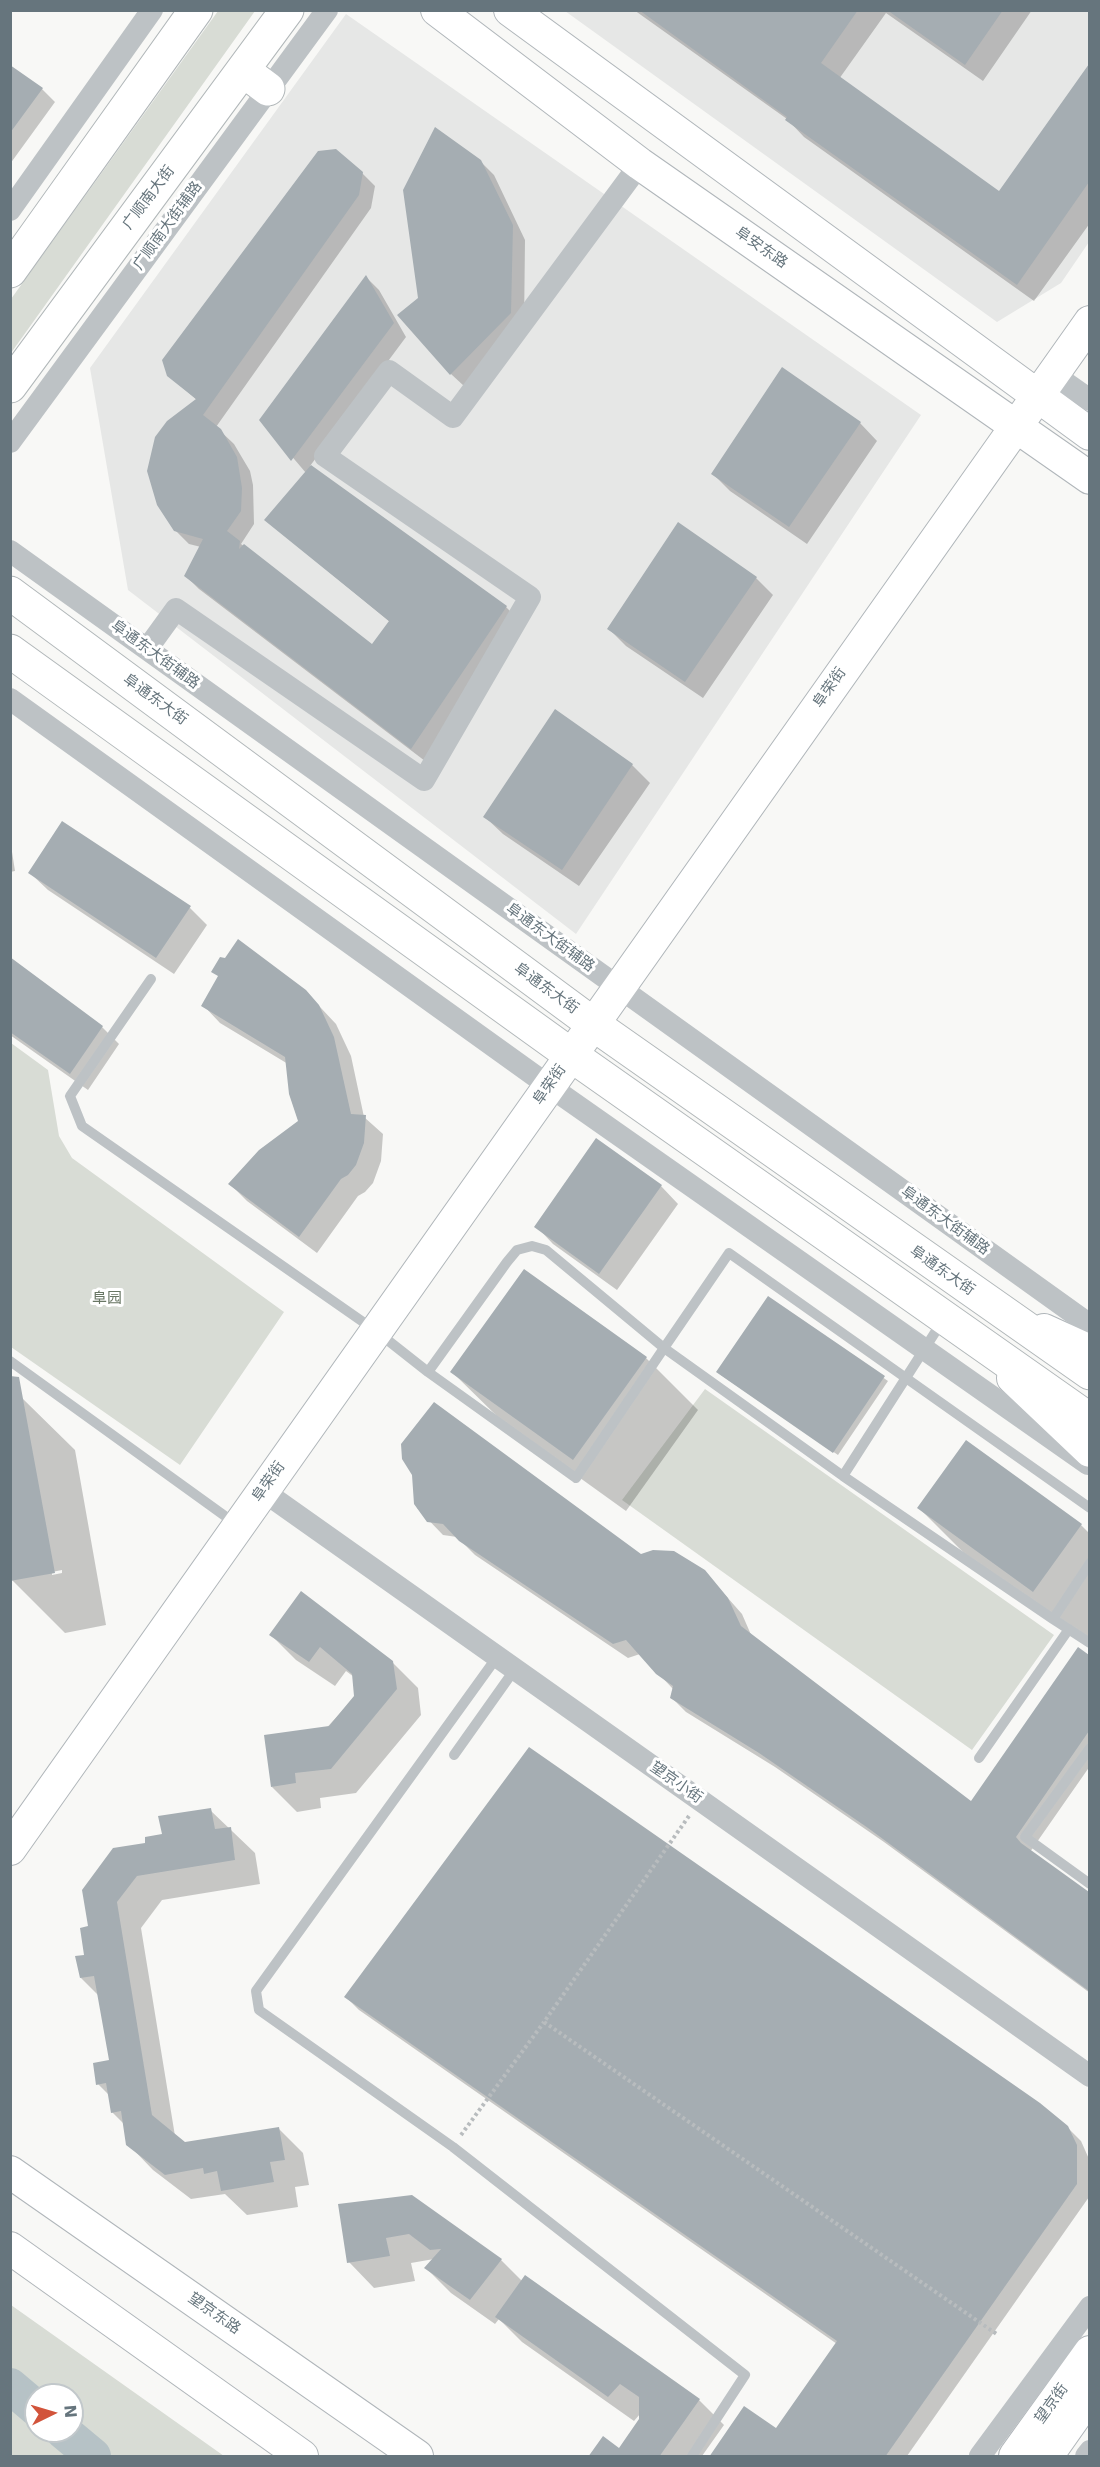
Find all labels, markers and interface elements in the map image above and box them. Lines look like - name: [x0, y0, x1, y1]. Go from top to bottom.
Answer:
- street label: 广顺南大街: [119, 163, 179, 233]
- street label: 广顺南大街辅路: [130, 178, 206, 274]
- street label: 阜安东路: [731, 223, 791, 273]
- street label: 阜通东大街辅路: [107, 617, 203, 693]
- street label: 阜荣街: [810, 664, 850, 712]
- street label: 阜通东大街: [119, 671, 191, 729]
- street label: 阜通东大街辅路: [502, 900, 598, 976]
- street label: 阜通东大街: [510, 960, 582, 1018]
- street label: 阜荣街: [530, 1061, 570, 1109]
- street label: 阜通东大街辅路: [897, 1183, 993, 1259]
- street label: 阜通东大街: [906, 1242, 978, 1300]
- park label: 阜园: [92, 1290, 122, 1308]
- street label: 阜荣街: [249, 1458, 289, 1506]
- street label: 望京小街: [646, 1758, 706, 1808]
- street label: 望京东路: [184, 2289, 244, 2339]
- street label: 望京街: [1031, 2381, 1073, 2427]
- north arrow: [24, 2383, 84, 2443]
- text: N: [60, 2404, 80, 2419]

